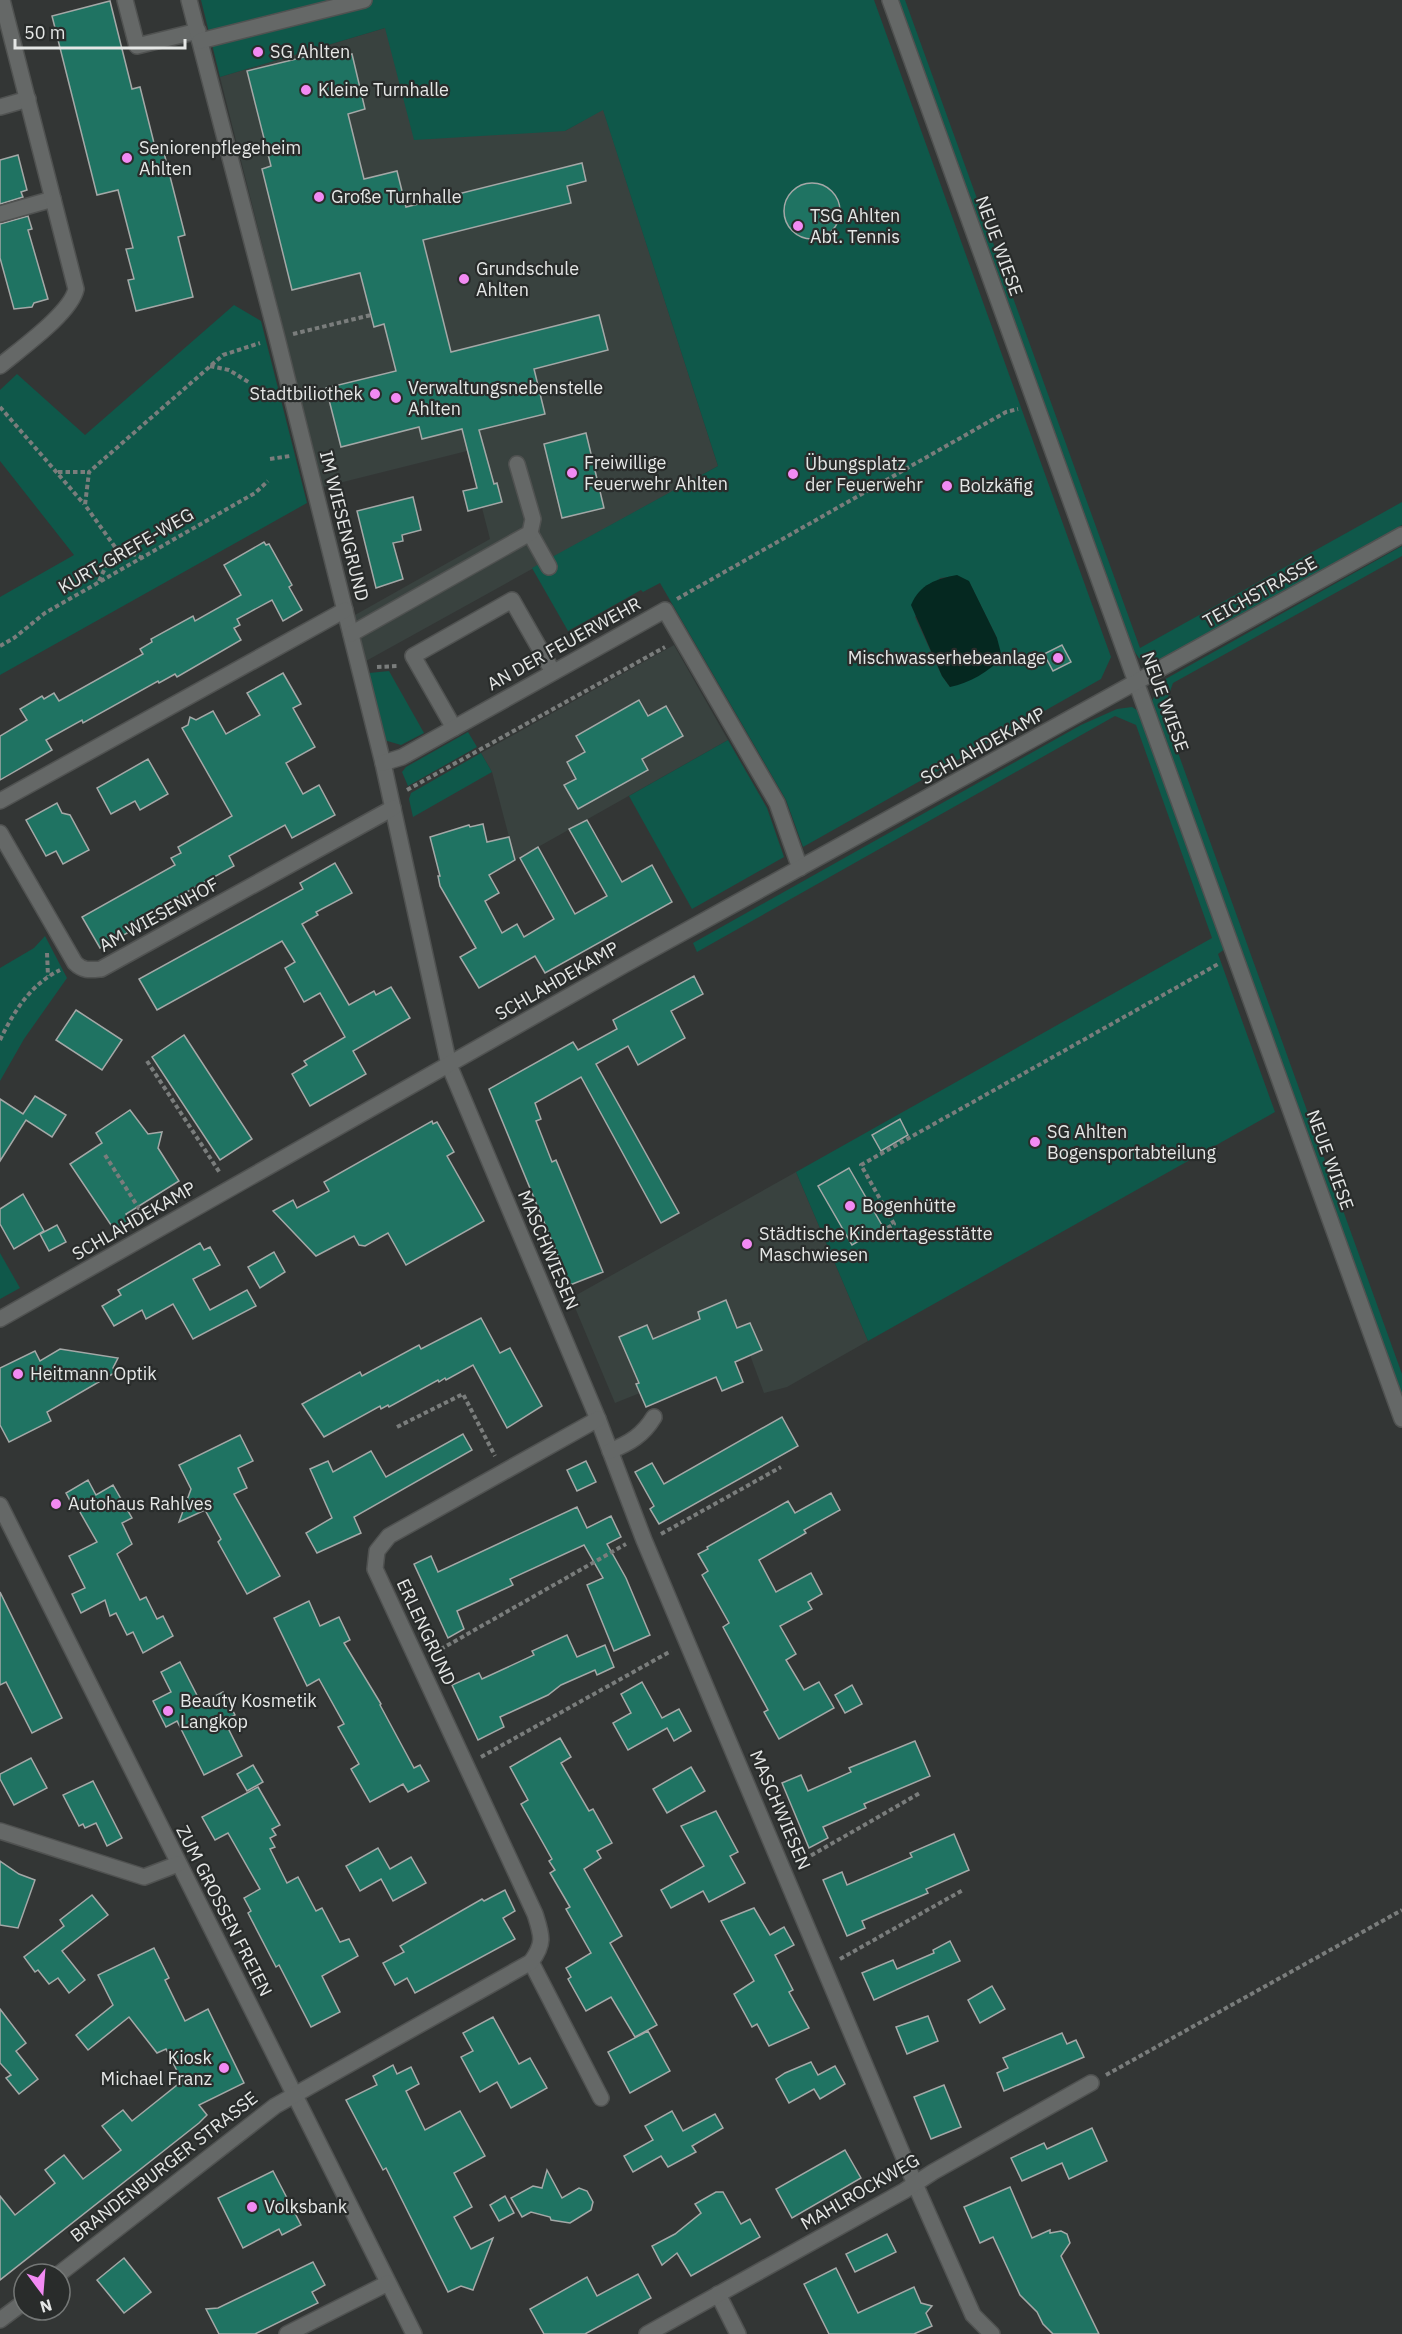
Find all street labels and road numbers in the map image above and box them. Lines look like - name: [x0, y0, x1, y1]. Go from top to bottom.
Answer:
- street label: NEUE WIESE: [971, 193, 1028, 299]
- street label: IM WIESENGRUND: [315, 448, 374, 604]
- street label: KURT-GREFE-WEG: [54, 502, 198, 599]
- street label: TEICHSTRASSE: [1199, 551, 1321, 632]
- street label: AN DER FEUERWEHR: [483, 592, 645, 695]
- street label: NEUE WIESE: [1137, 649, 1194, 755]
- street label: SCHLAHDEKAMP: [916, 702, 1049, 789]
- street label: AM WIESENHOF: [95, 872, 223, 957]
- street label: SCHLAHDEKAMP: [491, 936, 623, 1025]
- street label: NEUE WIESE: [1302, 1107, 1359, 1213]
- street label: SCHLAHDEKAMP: [68, 1176, 200, 1265]
- street label: MASCHWIESEN: [513, 1186, 584, 1313]
- street label: ERLENGRUND: [392, 1575, 461, 1689]
- street label: MASCHWIESEN: [745, 1746, 816, 1873]
- street label: ZUM GROSSEN FREIEN: [171, 1821, 278, 2000]
- street label: BRANDENBURGER STRASSE: [65, 2086, 262, 2247]
- street label: MAHLROCKWEG: [796, 2148, 923, 2235]

